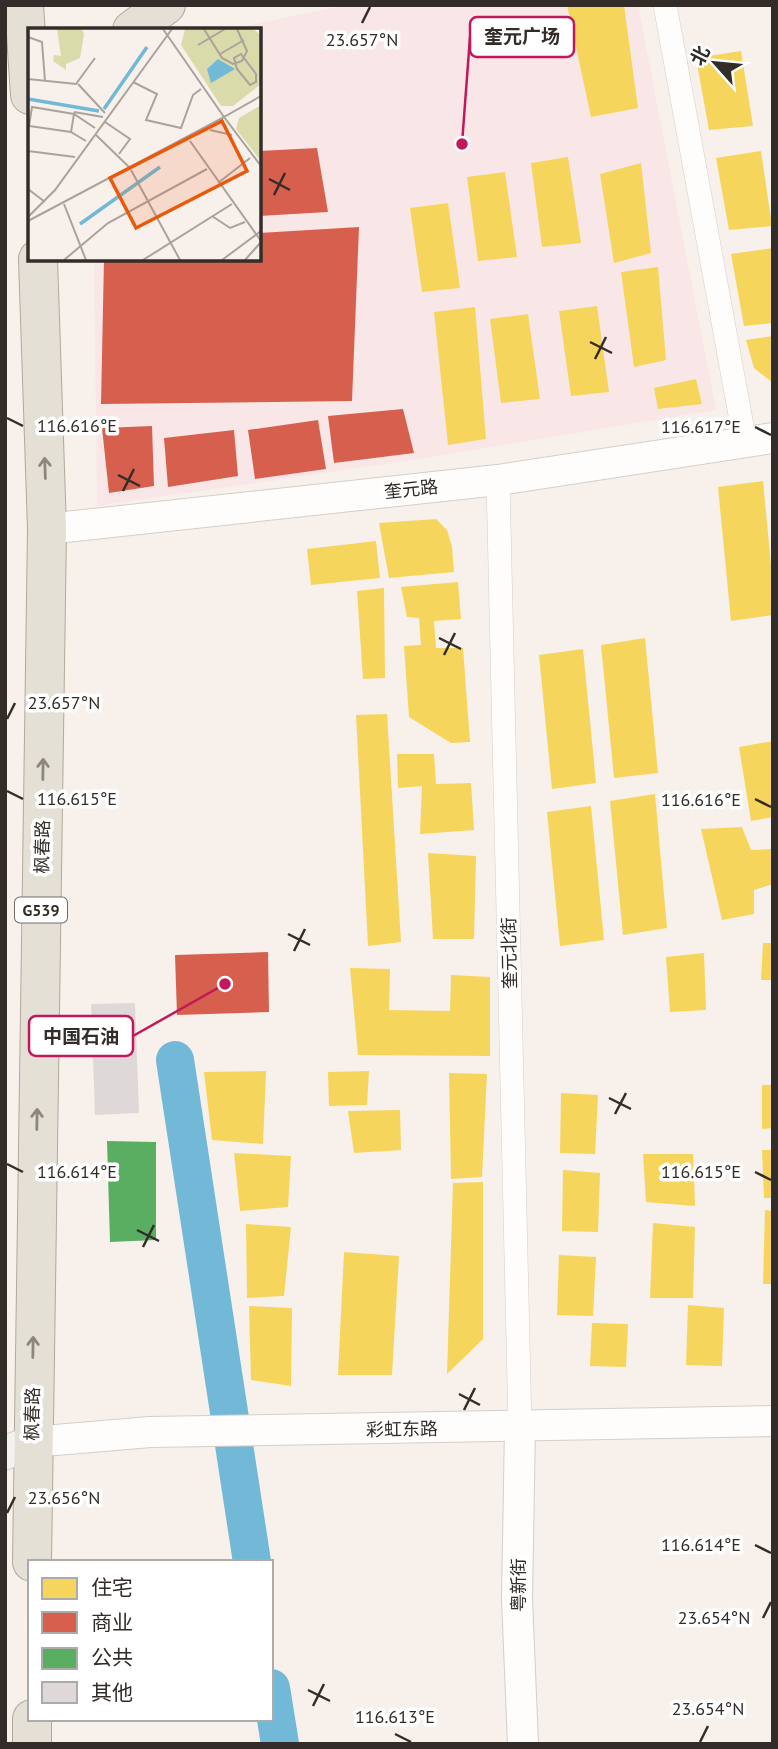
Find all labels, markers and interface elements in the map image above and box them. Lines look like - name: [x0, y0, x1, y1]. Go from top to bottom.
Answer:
- callout: 奎元广场: [470, 17, 574, 57]
- text: 奎元广场: [484, 24, 560, 48]
- inset map: [28, 28, 261, 261]
- text: 23.657°N: [326, 28, 398, 51]
- north arrow: [680, 28, 750, 98]
- text: 北: [685, 41, 715, 69]
- text: 116.616°E: [37, 414, 117, 437]
- text: 116.617°E: [661, 415, 741, 438]
- one-way arrow: [39, 457, 52, 480]
- street label: 奎元路: [383, 475, 439, 503]
- text: 23.657°N: [28, 691, 100, 714]
- one-way arrow: [36, 758, 50, 781]
- text: 116.615°E: [37, 787, 117, 810]
- text: 116.616°E: [661, 788, 741, 811]
- street label: 枫春路: [30, 820, 54, 874]
- road number: G539: [15, 898, 67, 922]
- street label: 奎元北街: [497, 917, 521, 989]
- callout: 中国石油: [29, 1016, 133, 1056]
- text: 中国石油: [43, 1024, 119, 1048]
- one-way arrow: [30, 1108, 44, 1131]
- text: 116.614°E: [37, 1160, 117, 1183]
- text: 116.615°E: [661, 1160, 741, 1183]
- one-way arrow: [27, 1335, 40, 1358]
- street label: 枫春路: [20, 1387, 44, 1441]
- street label: 彩虹东路: [366, 1417, 438, 1441]
- text: 23.656°N: [28, 1486, 100, 1509]
- text: 116.614°E: [661, 1533, 741, 1556]
- street label: 粤新街: [507, 1558, 530, 1612]
- legend: [28, 1560, 273, 1721]
- text: 住宅: [91, 1574, 133, 1601]
- text: 23.654°N: [678, 1606, 750, 1629]
- text: 商业: [91, 1609, 133, 1636]
- text: 公共: [91, 1644, 133, 1671]
- text: 其他: [91, 1679, 133, 1706]
- text: 23.654°N: [672, 1697, 744, 1720]
- text: 116.613°E: [355, 1705, 435, 1728]

